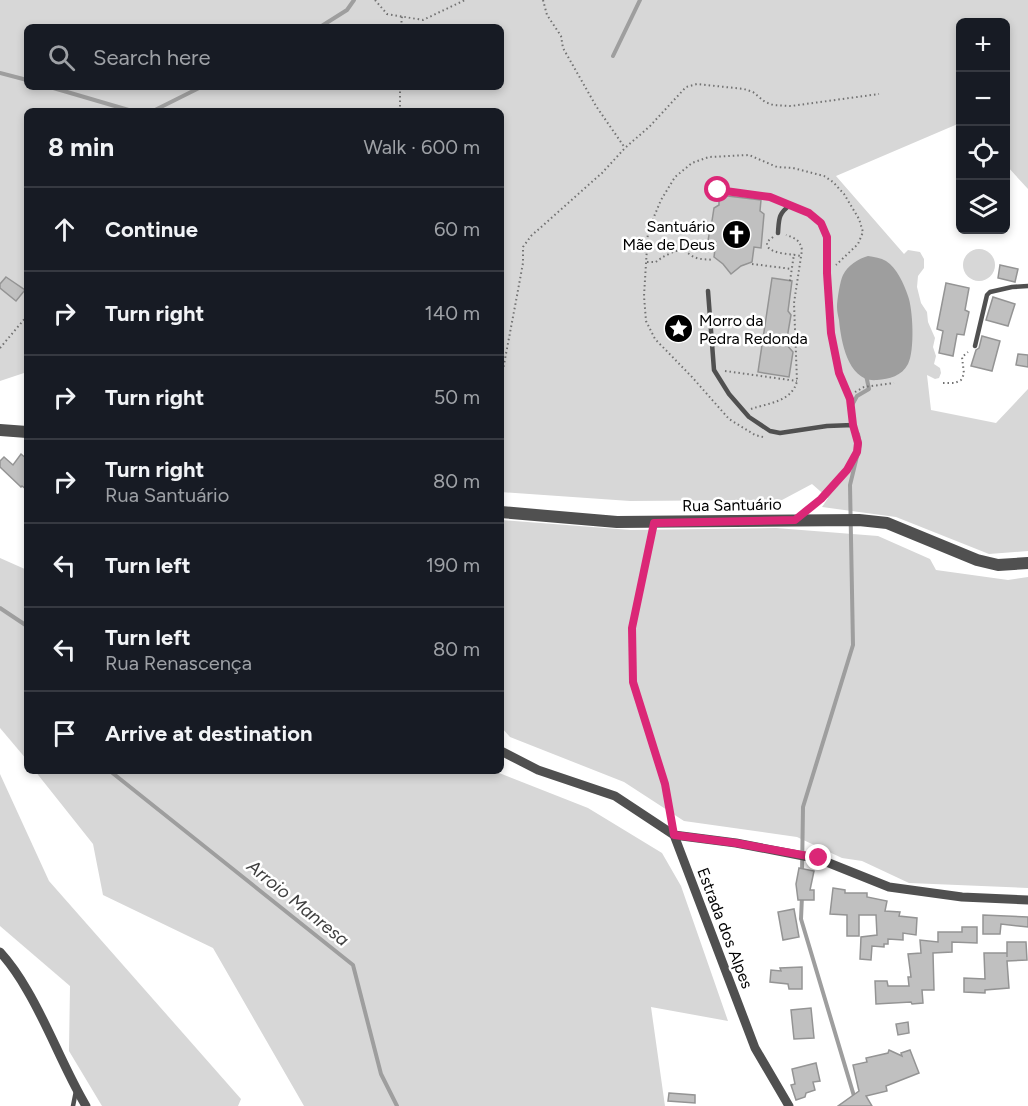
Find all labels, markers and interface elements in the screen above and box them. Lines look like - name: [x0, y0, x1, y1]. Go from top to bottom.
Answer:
- map controls: [956, 18, 1010, 234]
- button: +: [956, 18, 1010, 72]
- search box: [24, 24, 504, 90]
- icon: search: [45, 41, 78, 74]
- text: Search here: [93, 44, 211, 71]
- button: −: [956, 72, 1010, 126]
- button: locate: [956, 126, 1010, 180]
- text: 8 min: [48, 131, 114, 163]
- text: Walk · 600 m: [363, 135, 480, 159]
- route start: [704, 176, 730, 202]
- button: layers: [956, 180, 1010, 234]
- icon: ahead: [48, 213, 81, 246]
- text: Continue: [105, 216, 198, 243]
- text: 60 m: [434, 217, 480, 241]
- place label: Santuário Mãe de Deus: [622, 217, 715, 254]
- church icon: Santuário Mãe de Deus: [720, 219, 752, 251]
- icon: right: [48, 297, 81, 330]
- text: Turn right: [105, 300, 204, 327]
- text: 140 m: [425, 301, 480, 325]
- place label: Morro da Pedra Redonda: [699, 311, 808, 348]
- place icon: Morro da Pedra Redonda: [662, 313, 694, 345]
- icon: right: [48, 381, 81, 414]
- text: Turn right: [105, 384, 204, 411]
- text: 50 m: [434, 385, 480, 409]
- text: Turn right: [105, 456, 204, 483]
- icon: right: [48, 465, 81, 498]
- text: 80 m: [433, 469, 480, 493]
- text: Rua Santuário: [105, 483, 229, 507]
- street label: Rua Santuário: [682, 495, 782, 515]
- icon: left: [48, 549, 81, 582]
- text: Turn left: [105, 552, 191, 579]
- text: 190 m: [426, 553, 480, 577]
- text: Turn left: [105, 624, 191, 651]
- icon: left: [48, 633, 81, 666]
- text: 80 m: [433, 637, 480, 661]
- text: Rua Renascença: [105, 651, 252, 675]
- icon: arrive: [48, 717, 81, 750]
- text: Arrive at destination: [105, 720, 313, 747]
- route end: [805, 844, 831, 870]
- water label: Arroio Manresa: [242, 855, 354, 951]
- street label: Estrada dos Alpes: [693, 865, 757, 991]

